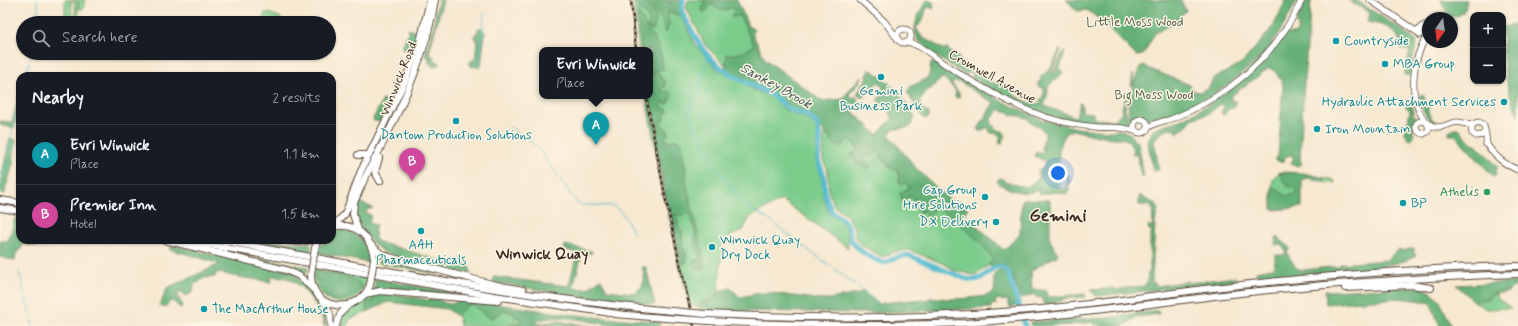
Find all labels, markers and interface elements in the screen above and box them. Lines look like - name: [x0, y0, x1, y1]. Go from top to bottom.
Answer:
- north arrow: [1422, 12, 1458, 48]
- map controls: [1470, 12, 1506, 84]
- button: +: [1470, 12, 1506, 48]
- park label: Little Moss Wood: [1086, 14, 1184, 31]
- search box: [16, 16, 336, 60]
- icon: search: [30, 27, 52, 49]
- text: Search here: [62, 28, 138, 48]
- place label: Countryside: [1344, 33, 1409, 50]
- marker: Countryside: [1331, 36, 1341, 46]
- street label: Winwick Road: [376, 39, 422, 118]
- street label: Cromwell Avenue: [946, 46, 1039, 108]
- popup: [539, 47, 653, 99]
- button: −: [1470, 48, 1506, 84]
- text: Evri Winwick: [556, 55, 636, 75]
- place label: MBA Group: [1393, 56, 1455, 73]
- water label: Sankey Brook: [737, 59, 816, 114]
- marker: MBA Group: [1380, 59, 1390, 69]
- marker: Gemini Business Park: [876, 72, 886, 82]
- text: Place: [556, 75, 585, 92]
- place label: Gemini Business Park: [840, 83, 923, 115]
- text: Nearby: [32, 87, 84, 109]
- park label: Big Moss Wood: [1114, 87, 1194, 106]
- text: 2 results: [273, 90, 320, 107]
- place label: Hydraulic Attachment Services: [1322, 94, 1496, 111]
- marker: Hydraulic Attachment Services: [1499, 97, 1509, 107]
- pin: A: [583, 112, 609, 145]
- marker: Dantom Production Solutions: [451, 116, 461, 126]
- place label: Iron Mountain: [1325, 121, 1410, 138]
- marker: Iron Mountain: [1312, 124, 1322, 134]
- place label: Dantom Production Solutions: [380, 127, 532, 144]
- text: Evri Winwick: [70, 136, 150, 156]
- text: A: [41, 146, 49, 163]
- text: 1.1 km: [283, 146, 320, 163]
- pin: B: [399, 148, 425, 181]
- text: Place: [70, 156, 99, 173]
- your location: [1048, 163, 1068, 183]
- place label: Gap Group Hire Solutions: [903, 182, 977, 214]
- place label: Athelis: [1440, 184, 1479, 201]
- marker: Athelis: [1482, 187, 1492, 197]
- marker: Gap Group Hire Solutions: [980, 192, 990, 202]
- place label: BP: [1411, 195, 1427, 212]
- text: Premier Inn: [70, 196, 156, 216]
- marker: BP: [1398, 198, 1408, 208]
- district label: Gemini: [1029, 205, 1087, 227]
- text: B: [41, 206, 49, 223]
- text: 1.5 km: [281, 206, 320, 223]
- place label: DX Delivery: [919, 214, 988, 231]
- text: Hotel: [70, 216, 96, 233]
- marker: DX Delivery: [991, 217, 1001, 227]
- marker: AAH Pharmaceuticals: [416, 226, 426, 236]
- place label: Winwick Quay Dry Dock: [720, 232, 800, 264]
- place label: AAH Pharmaceuticals: [376, 237, 466, 269]
- marker: Winwick Quay Dry Dock: [707, 242, 717, 252]
- district label: Winwick Quay: [495, 245, 588, 265]
- place label: The MacArthur House: [212, 301, 329, 318]
- marker: The MacArthur House: [199, 304, 209, 314]

